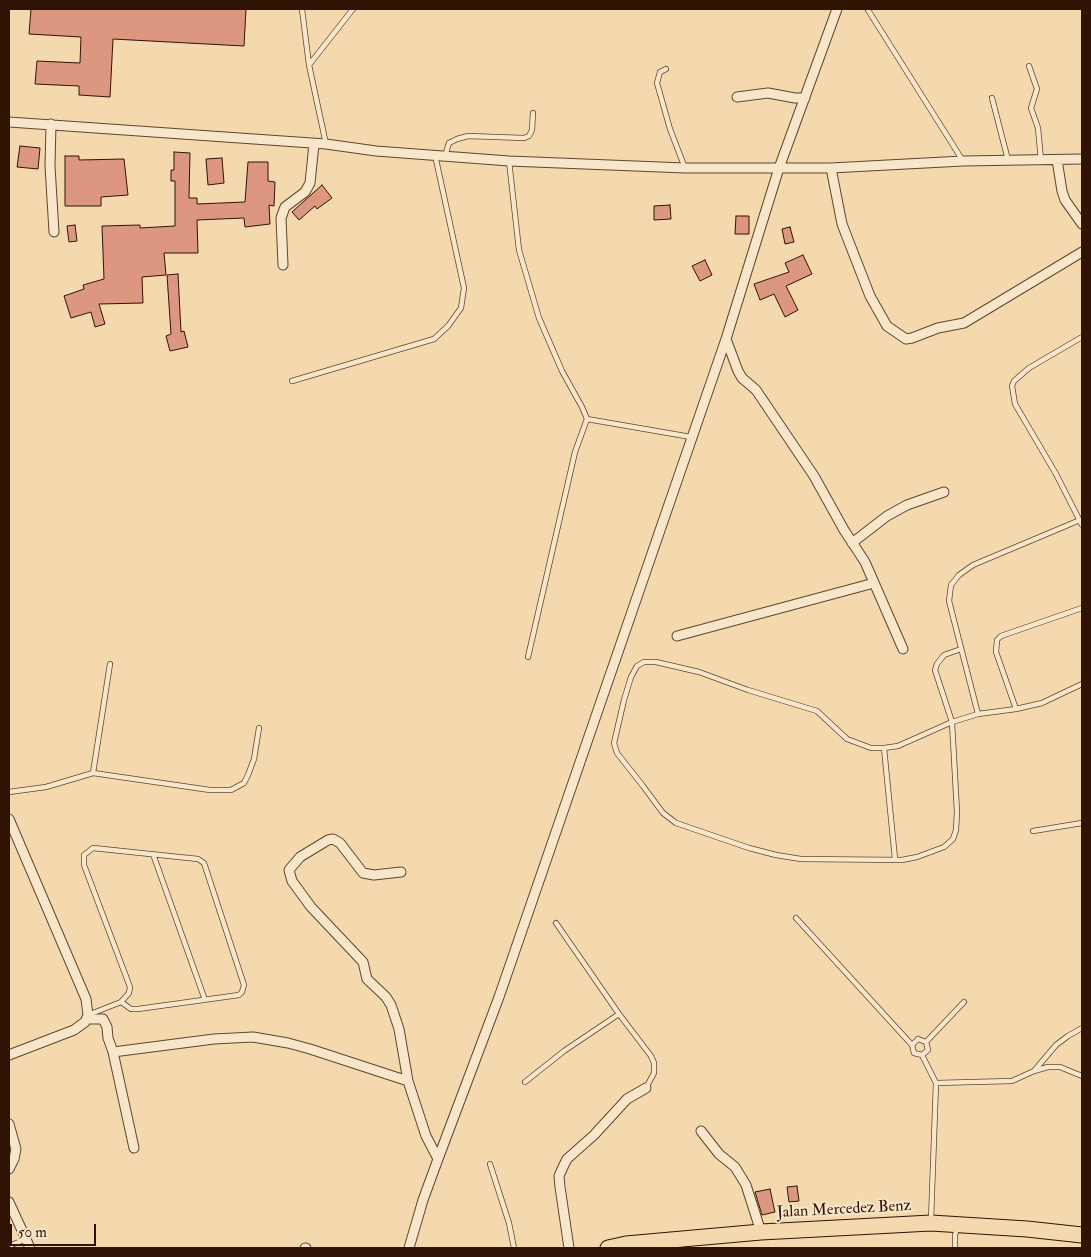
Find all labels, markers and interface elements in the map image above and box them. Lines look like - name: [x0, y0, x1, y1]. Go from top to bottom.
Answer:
- street label: Jalan Mercedez Benz: [776, 1197, 912, 1223]
- scale bar: [12, 1214, 99, 1246]
- text: 50 m: [18, 1223, 47, 1242]

